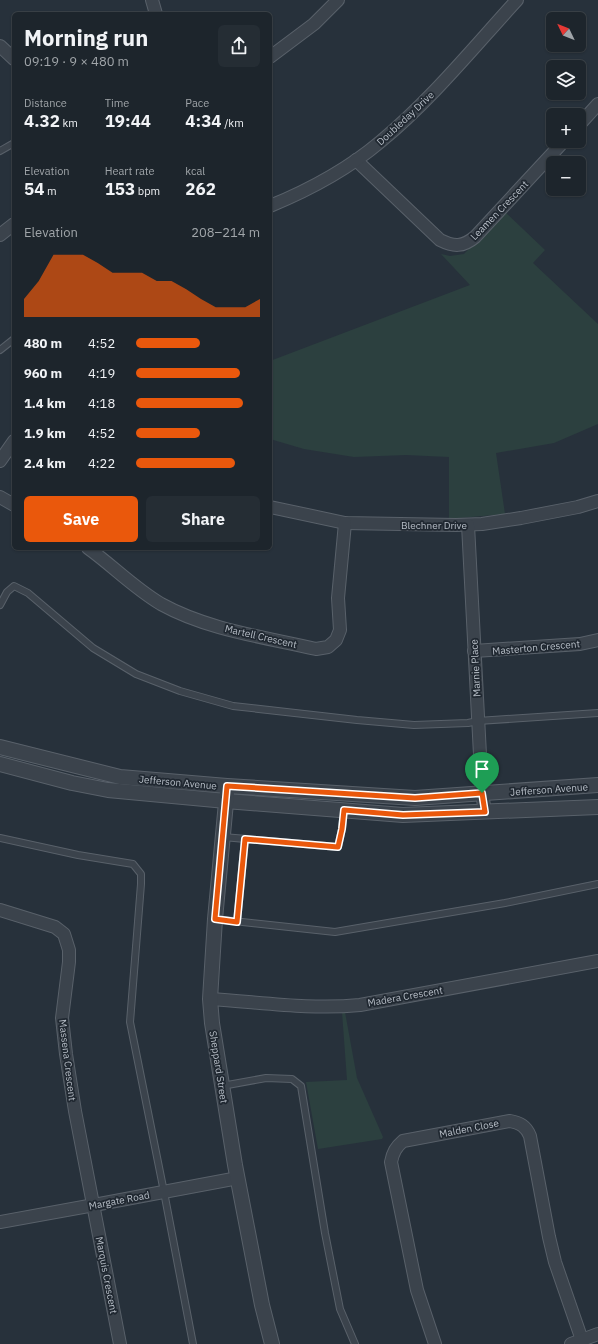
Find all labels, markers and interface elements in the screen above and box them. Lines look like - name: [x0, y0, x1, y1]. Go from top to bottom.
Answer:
- north arrow: [546, 12, 586, 52]
- map controls: [546, 12, 586, 196]
- text: Morning run: [24, 23, 148, 52]
- button: share: [218, 25, 260, 67]
- text: 09:19 · 9 × 480 m: [24, 53, 129, 70]
- button: layers: [546, 60, 586, 100]
- street label: Doubleday Drive: [374, 88, 437, 148]
- text: Distance: [24, 96, 67, 110]
- text: Time: [105, 96, 129, 110]
- text: Pace: [185, 96, 209, 110]
- button: +: [546, 108, 586, 148]
- text: 4.32: [24, 110, 60, 132]
- text: 19:44: [105, 110, 151, 132]
- text: 4:34: [185, 110, 222, 132]
- text: km: [60, 116, 78, 130]
- text: /km: [222, 116, 244, 130]
- button: −: [546, 156, 586, 196]
- text: Elevation: [24, 164, 70, 178]
- text: Heart rate: [105, 164, 155, 178]
- text: kcal: [185, 164, 205, 178]
- street label: Leamen Crescent: [468, 177, 531, 243]
- text: 54: [24, 178, 44, 200]
- text: 153: [105, 178, 135, 200]
- text: 262: [185, 178, 216, 200]
- text: m: [44, 184, 57, 198]
- text: bpm: [135, 184, 160, 198]
- text: Elevation: [24, 224, 78, 241]
- text: 208–214 m: [191, 224, 260, 241]
- text: 480 m: [24, 335, 62, 352]
- text: 4:52: [88, 335, 115, 352]
- text: 960 m: [24, 365, 62, 382]
- text: 4:19: [88, 365, 115, 382]
- text: 1.4 km: [24, 395, 66, 412]
- text: 4:18: [88, 395, 115, 412]
- text: 1.9 km: [24, 425, 66, 442]
- text: 4:52: [88, 425, 115, 442]
- text: 2.4 km: [24, 455, 66, 472]
- text: 4:22: [88, 455, 115, 472]
- button: Save: [24, 496, 138, 542]
- button: Share: [146, 496, 260, 542]
- street label: Blechner Drive: [401, 519, 467, 532]
- street label: Martell Crescent: [224, 622, 299, 651]
- street label: Masterton Crescent: [492, 637, 581, 658]
- street label: Marnie Place: [467, 638, 484, 697]
- pin: [465, 752, 499, 793]
- icon: arrive: [471, 758, 493, 780]
- street label: Jefferson Avenue: [138, 773, 218, 792]
- street label: Jefferson Avenue: [510, 780, 589, 799]
- street label: Madera Crescent: [367, 983, 444, 1009]
- street label: Massena Crescent: [56, 1019, 79, 1102]
- street label: Sheppard Street: [206, 1030, 231, 1105]
- street label: Malden Close: [438, 1116, 500, 1141]
- street label: Margate Road: [88, 1188, 151, 1213]
- street label: Marquis Crescent: [93, 1236, 120, 1315]

